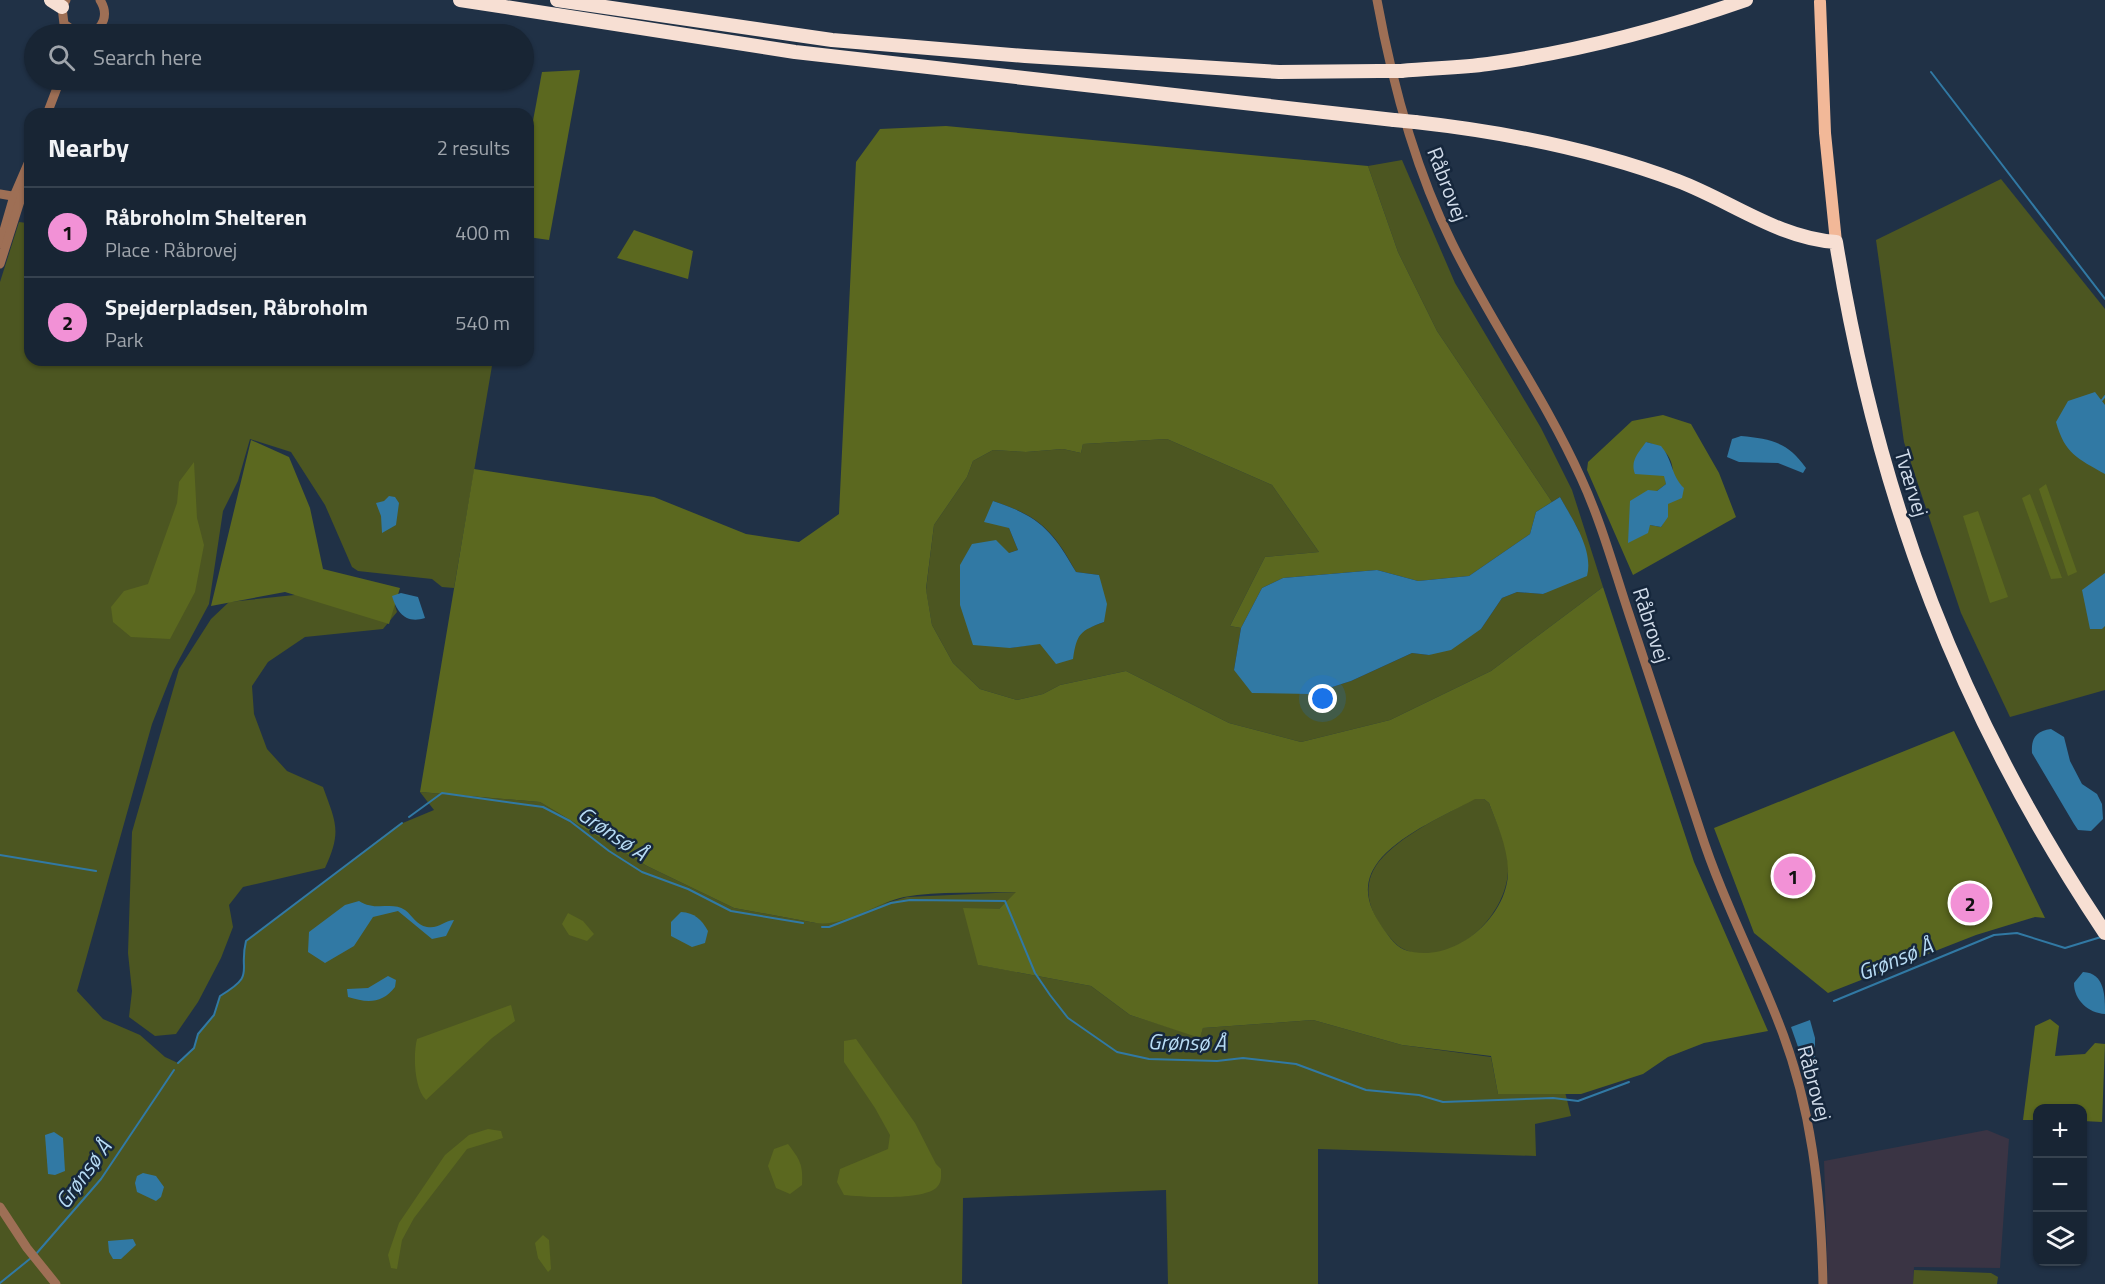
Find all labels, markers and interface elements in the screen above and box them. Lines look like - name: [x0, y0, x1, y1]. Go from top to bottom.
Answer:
- search box: [24, 24, 534, 90]
- text: Search here: [93, 40, 202, 74]
- icon: search: [45, 41, 78, 74]
- text: Nearby: [48, 128, 129, 167]
- text: 2 results: [437, 132, 510, 163]
- street label: Råbrovej: [1419, 142, 1477, 226]
- text: Råbroholm Shelteren: [105, 200, 307, 234]
- text: 1: [62, 217, 73, 248]
- text: 400 m: [455, 217, 510, 248]
- text: Place · Råbrovej: [105, 234, 237, 265]
- text: Spejderpladsen, Råbroholm: [105, 290, 368, 324]
- text: 2: [62, 307, 73, 338]
- text: 540 m: [455, 307, 510, 338]
- text: Park: [105, 324, 143, 355]
- street label: Tværvej: [1887, 445, 1937, 521]
- street label: Råbrovej: [1625, 583, 1679, 667]
- your location: [1308, 684, 1337, 713]
- water label: Grønsø Å: [571, 797, 656, 869]
- pin: 1: [1774, 854, 1812, 898]
- pin: 2: [1950, 880, 1990, 926]
- water label: Grønsø Å: [1852, 928, 1938, 989]
- water label: Grønsø Å: [1147, 1024, 1227, 1060]
- street label: Råbrovej: [1790, 1041, 1840, 1125]
- map controls: [2033, 1104, 2087, 1266]
- button: +: [2033, 1104, 2087, 1158]
- water label: Grønsø Å: [46, 1132, 120, 1216]
- button: −: [2033, 1158, 2087, 1212]
- button: layers: [2033, 1212, 2087, 1266]

